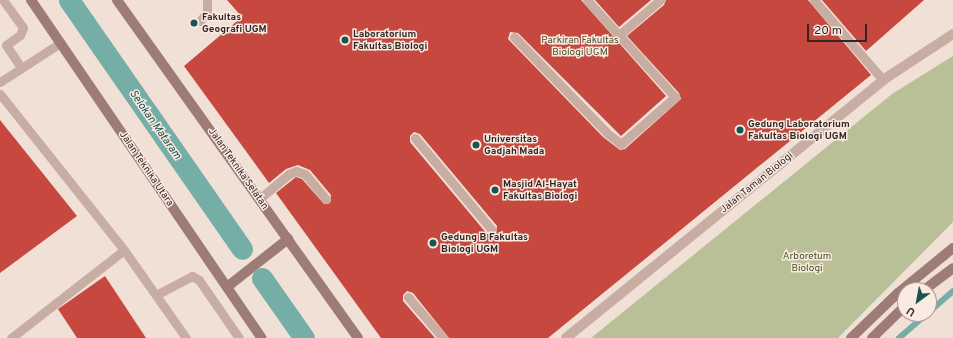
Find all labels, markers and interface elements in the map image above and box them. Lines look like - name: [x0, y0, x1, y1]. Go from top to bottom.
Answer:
- place label: Fakultas Geografi UGM: [202, 11, 267, 34]
- scale bar: [809, 16, 869, 42]
- marker: Fakultas Geografi UGM: [189, 18, 199, 28]
- text: 20 m: [814, 23, 842, 39]
- place label: Laboratorium Fakultas Biologi: [353, 28, 427, 52]
- park label: Parkiran Fakultas Biologi UGM: [541, 34, 619, 58]
- marker: Laboratorium Fakultas Biologi: [340, 35, 350, 45]
- water label: Selokan Mataram: [126, 88, 184, 162]
- place label: Gedung Laboratorium Fakultas Biologi UGM: [748, 118, 850, 142]
- marker: Gedung Laboratorium Fakultas Biologi UGM: [735, 125, 745, 135]
- street label: Jalan Teknika Selatan: [205, 126, 271, 212]
- street label: Jalan Teknika Utara: [116, 129, 176, 209]
- place label: Universitas Gadjah Mada: [484, 133, 544, 156]
- marker: Universitas Gadjah Mada: [471, 140, 481, 150]
- street label: Jalan Taman Biologi: [718, 150, 796, 216]
- place label: Masjid Al-Hayat Fakultas Biologi: [503, 178, 577, 202]
- marker: Masjid Al-Hayat Fakultas Biologi: [490, 185, 500, 195]
- place label: Gedung B Fakultas Biologi UGM: [441, 231, 528, 254]
- marker: Gedung B Fakultas Biologi UGM: [428, 238, 438, 248]
- park label: Arboretum Biologi: [783, 250, 831, 274]
- north arrow: [897, 282, 937, 322]
- text: U: [904, 303, 918, 319]

